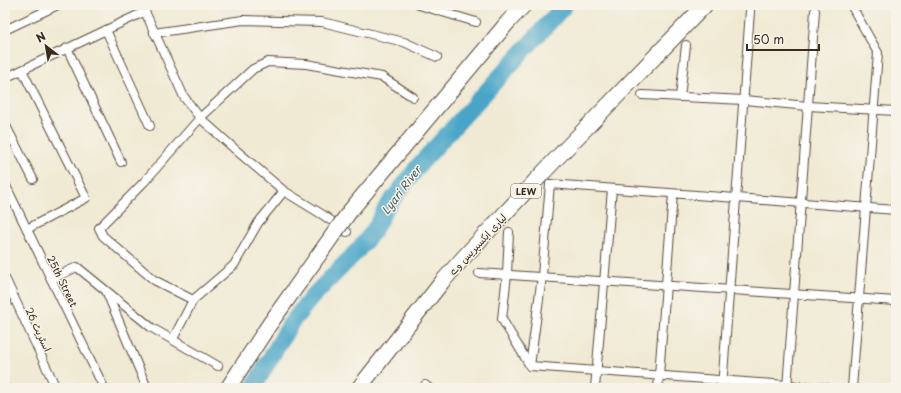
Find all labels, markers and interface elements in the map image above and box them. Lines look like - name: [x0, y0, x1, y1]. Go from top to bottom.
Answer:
- north arrow: [26, 26, 66, 66]
- scale bar: [747, 26, 819, 52]
- text: N: [32, 27, 49, 47]
- text: 50 m: [753, 30, 784, 48]
- water label: Lyari River: [377, 161, 426, 218]
- road number: LEW: [511, 184, 541, 198]
- street label: لیاری ایکسپریس وے: [445, 210, 510, 278]
- street label: 25th Street: [44, 253, 82, 309]
- street label: اسٹریٹ 26: [22, 304, 56, 354]

